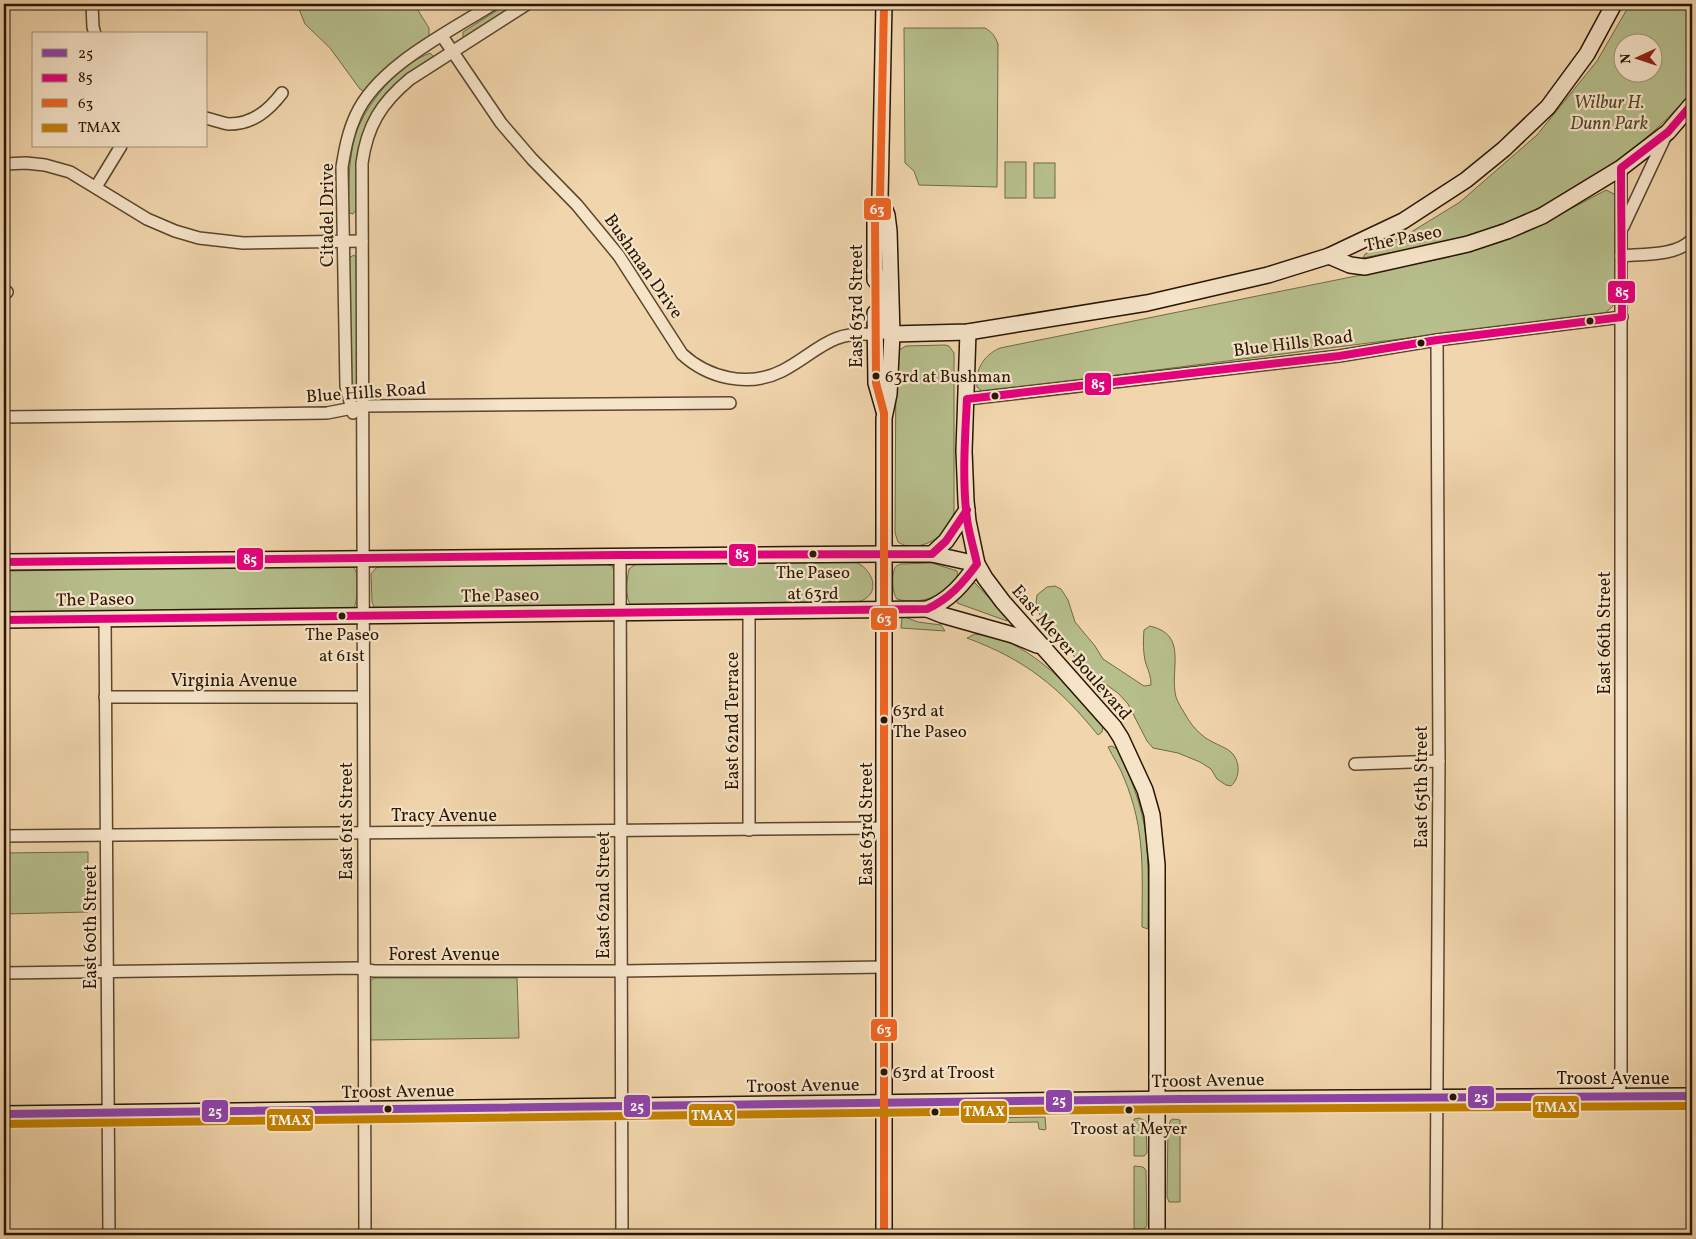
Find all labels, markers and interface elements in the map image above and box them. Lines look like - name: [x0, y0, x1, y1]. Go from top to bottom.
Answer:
- legend: [32, 32, 208, 148]
- north arrow: [1614, 32, 1664, 82]
- text: 25: [78, 44, 93, 65]
- text: N: [1617, 53, 1636, 64]
- text: 85: [78, 68, 93, 89]
- park label: Wilbur H. Dunn Park: [1570, 91, 1648, 137]
- text: 63: [78, 94, 93, 115]
- text: TMAX: [78, 118, 121, 139]
- street label: Citadel Drive: [316, 163, 341, 267]
- line badge: 63: [863, 197, 892, 221]
- text: 63: [870, 201, 884, 220]
- street label: Bushman Drive: [597, 209, 688, 324]
- street label: The Paseo: [1362, 220, 1444, 259]
- street label: East 63rd Street: [845, 244, 870, 368]
- line badge: 85: [1607, 280, 1636, 304]
- text: 85: [1615, 284, 1629, 303]
- unlabelled marker: [1585, 316, 1595, 326]
- street label: Blue Hills Road: [1232, 325, 1355, 364]
- unlabelled marker: [1416, 338, 1426, 348]
- place label: 63rd at Bushman: [885, 366, 1011, 389]
- marker: 63rd at Bushman: [871, 371, 881, 381]
- line badge: 85: [1084, 372, 1112, 396]
- text: 85: [1091, 376, 1105, 395]
- street label: Blue Hills Road: [305, 377, 427, 410]
- unlabelled marker: [990, 391, 1000, 401]
- line badge: 85: [728, 543, 757, 567]
- text: 85: [735, 546, 749, 565]
- line badge: 85: [236, 547, 264, 571]
- marker: The Paseo at 63rd: [808, 549, 818, 559]
- text: 85: [243, 551, 257, 570]
- place label: The Paseo at 63rd: [776, 562, 850, 606]
- street label: East 66th Street: [1593, 571, 1618, 695]
- street label: East Meyer Boulevard: [1005, 580, 1137, 726]
- street label: The Paseo: [461, 583, 539, 610]
- street label: The Paseo: [56, 587, 134, 614]
- line badge: 63: [870, 607, 898, 631]
- text: 63: [877, 610, 891, 629]
- marker: The Paseo at 61st: [337, 611, 347, 621]
- place label: The Paseo at 61st: [305, 624, 379, 668]
- street label: East 62nd Terrace: [721, 652, 746, 790]
- street label: Virginia Avenue: [171, 669, 297, 694]
- place label: 63rd at The Paseo: [893, 700, 967, 744]
- marker: 63rd at The Paseo: [879, 715, 889, 725]
- street label: East 65th Street: [1410, 726, 1435, 849]
- street label: East 61st Street: [335, 762, 360, 880]
- street label: East 63rd Street: [855, 762, 880, 886]
- street label: Tracy Avenue: [391, 804, 497, 829]
- street label: East 62nd Street: [592, 831, 617, 959]
- street label: East 60th Street: [79, 864, 104, 990]
- street label: Forest Avenue: [388, 943, 500, 968]
- line badge: 63: [870, 1018, 898, 1042]
- text: 63: [877, 1021, 891, 1040]
- place label: 63rd at Troost: [893, 1062, 995, 1085]
- marker: 63rd at Troost: [879, 1067, 889, 1077]
- street label: Troost Avenue: [1556, 1067, 1670, 1092]
- street label: Troost Avenue: [1151, 1068, 1265, 1095]
- street label: Troost Avenue: [746, 1073, 860, 1100]
- street label: Troost Avenue: [341, 1079, 455, 1106]
- line badge: 25: [1467, 1085, 1495, 1109]
- line badge: 25: [1045, 1089, 1073, 1113]
- text: 25: [1474, 1089, 1488, 1108]
- text: 25: [1052, 1092, 1066, 1111]
- unlabelled marker: [1448, 1092, 1458, 1102]
- line badge: 25: [623, 1094, 651, 1118]
- line badge: TMAX: [1532, 1095, 1580, 1119]
- text: 25: [630, 1098, 644, 1117]
- line badge: 25: [201, 1099, 229, 1123]
- text: TMAX: [1535, 1099, 1577, 1118]
- line badge: TMAX: [960, 1100, 1008, 1124]
- text: 25: [208, 1103, 222, 1122]
- line badge: TMAX: [688, 1103, 736, 1127]
- text: TMAX: [963, 1103, 1005, 1122]
- unlabelled marker: [383, 1104, 393, 1114]
- marker: Troost at Meyer: [1124, 1105, 1134, 1115]
- text: TMAX: [691, 1107, 733, 1126]
- unlabelled marker: [930, 1107, 940, 1117]
- line badge: TMAX: [266, 1108, 314, 1132]
- text: TMAX: [269, 1112, 311, 1131]
- place label: Troost at Meyer: [1071, 1118, 1187, 1141]

